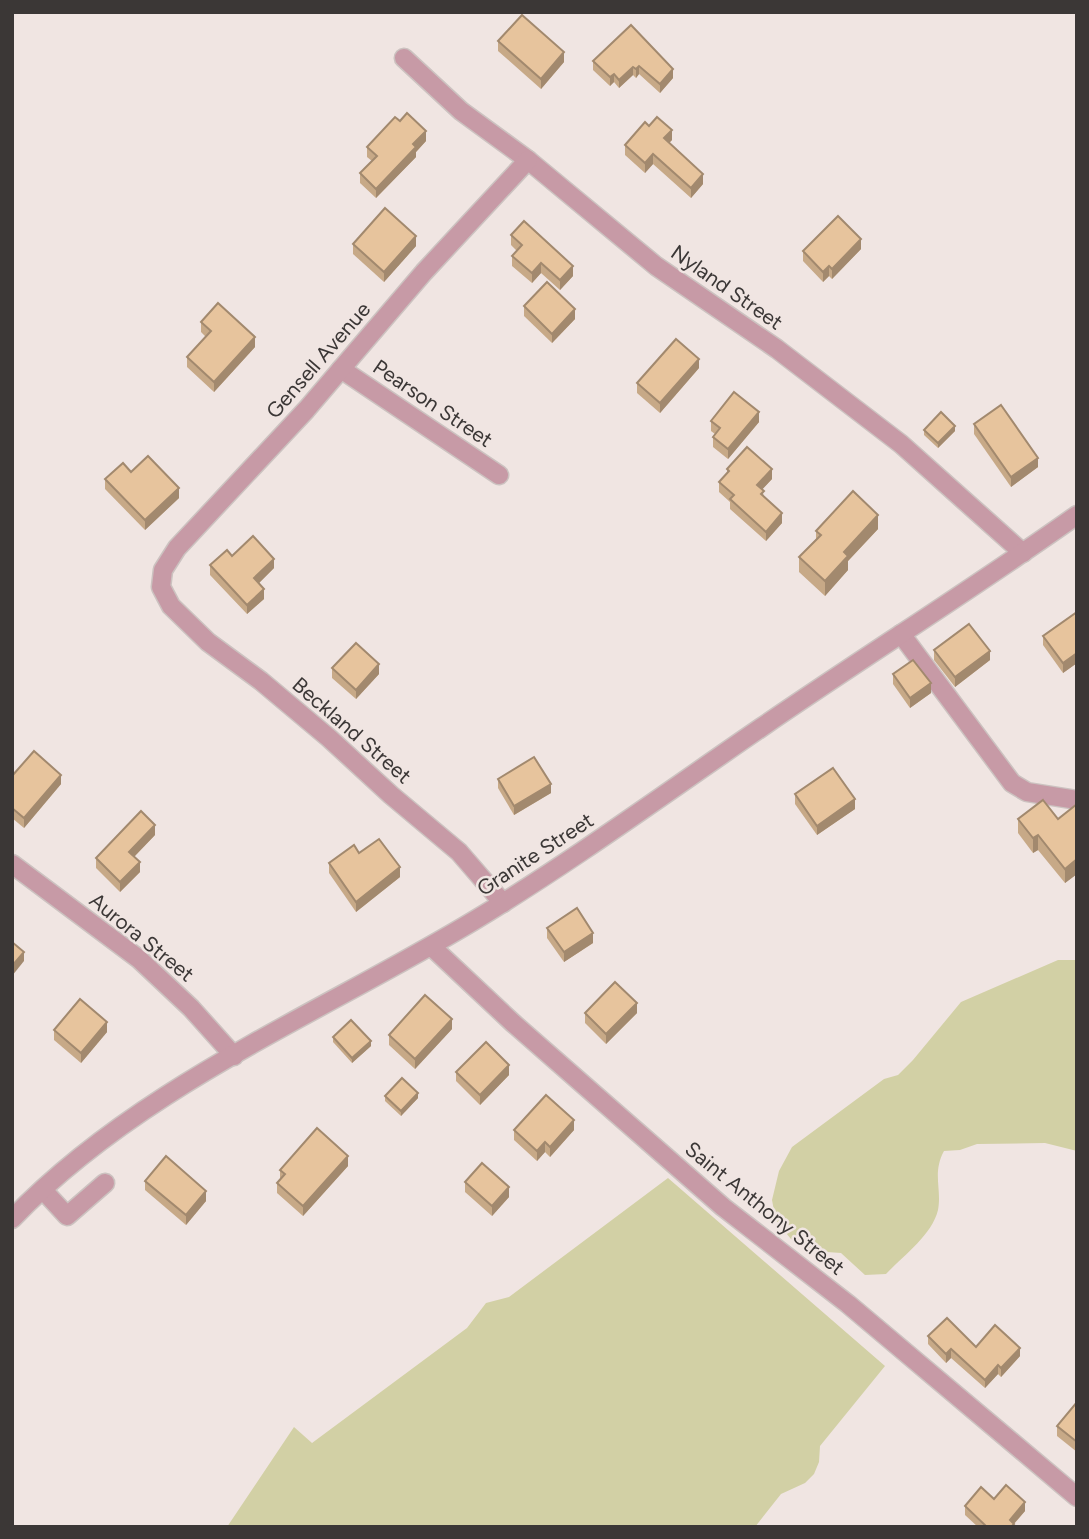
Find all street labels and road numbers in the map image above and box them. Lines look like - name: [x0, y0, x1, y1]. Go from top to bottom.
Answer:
- street label: Nyland Street: [666, 239, 788, 335]
- street label: Gensell Avenue: [261, 297, 375, 423]
- street label: Pearson Street: [368, 354, 498, 452]
- street label: Beckland Street: [288, 672, 417, 788]
- street label: Granite Street: [472, 807, 598, 901]
- street label: Aurora Street: [85, 887, 199, 987]
- street label: Saint Anthony Street: [680, 1136, 850, 1280]

